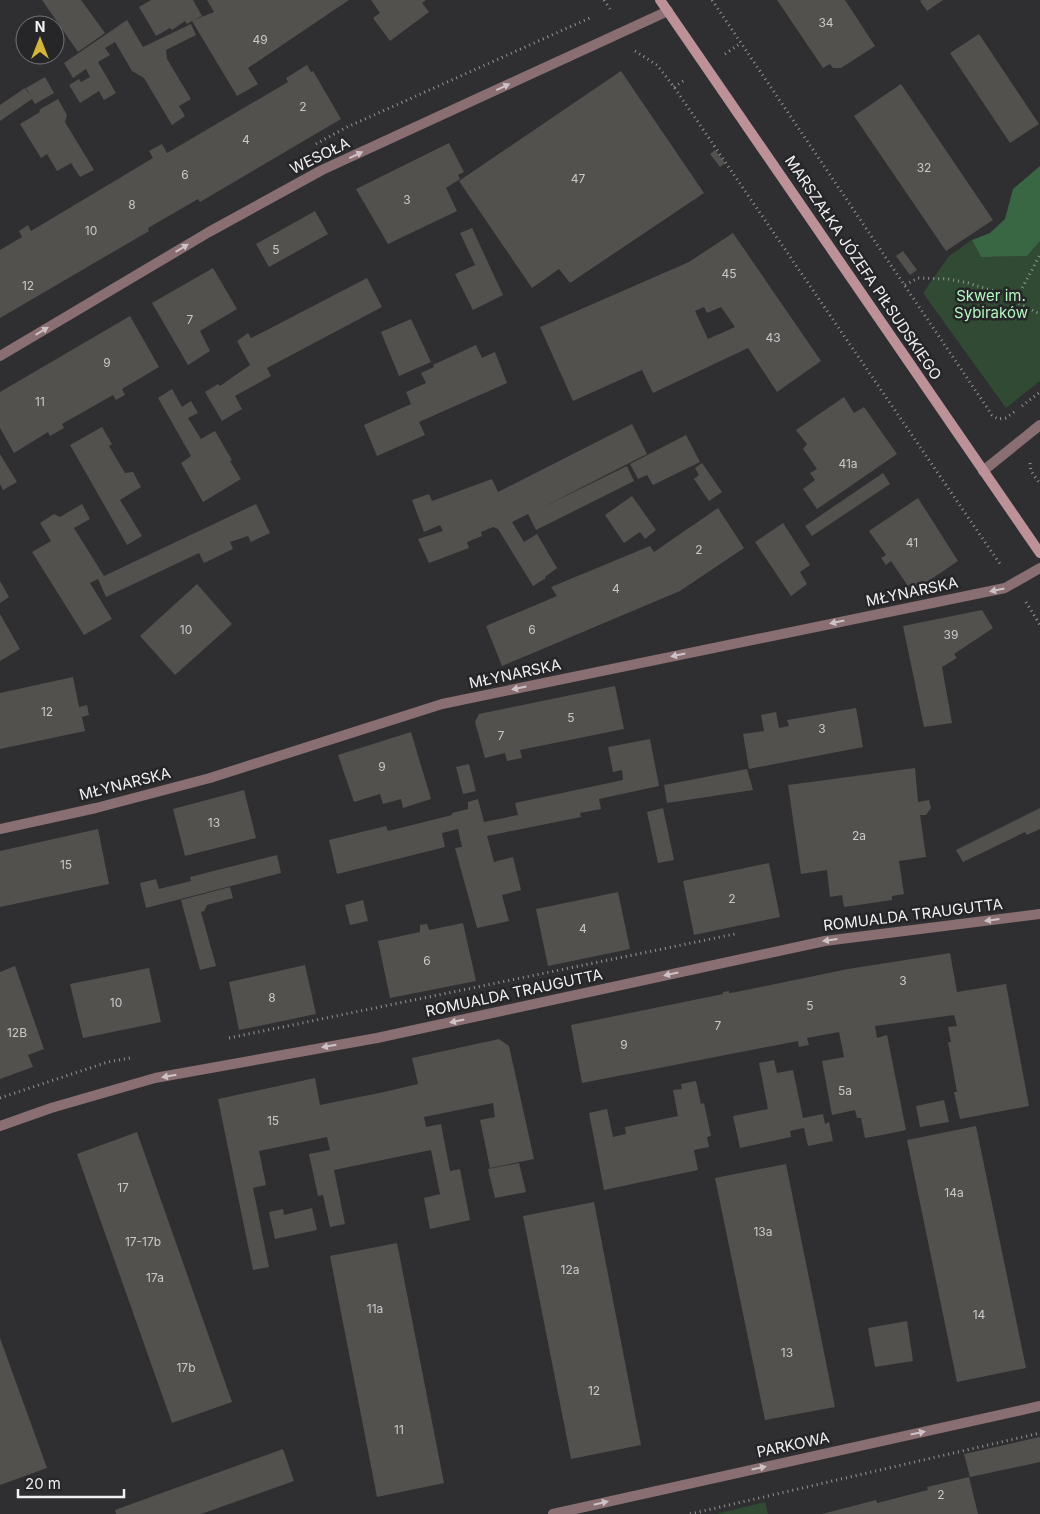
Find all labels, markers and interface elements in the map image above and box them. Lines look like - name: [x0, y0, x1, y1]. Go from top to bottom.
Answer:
- north arrow: [15, 15, 65, 65]
- house number: 34: [818, 15, 834, 30]
- text: N: [35, 18, 45, 35]
- house number: 49: [252, 32, 268, 47]
- one-way arrow: [496, 82, 510, 90]
- house number: 2: [299, 99, 307, 114]
- house number: 4: [242, 132, 250, 147]
- street label: WESOŁA: [287, 133, 353, 178]
- one-way arrow: [349, 150, 363, 158]
- street label: MARSZAŁKA JÓZEFA PIŁSUDSKIEGO: [781, 152, 946, 384]
- house number: 32: [917, 160, 931, 175]
- house number: 6: [181, 167, 189, 182]
- house number: 47: [571, 171, 585, 186]
- house number: 3: [403, 192, 411, 207]
- house number: 8: [128, 197, 136, 212]
- house number: 10: [85, 223, 97, 238]
- house number: 5: [272, 242, 280, 257]
- one-way arrow: [175, 244, 188, 253]
- house number: 45: [721, 266, 737, 281]
- house number: 12: [22, 278, 34, 293]
- park label: Skwer im. Sybiraków: [954, 286, 1028, 322]
- house number: 7: [187, 312, 194, 327]
- one-way arrow: [35, 326, 49, 335]
- house number: 43: [765, 330, 781, 345]
- house number: 9: [103, 355, 111, 370]
- house number: 11: [35, 394, 45, 409]
- house number: 41a: [838, 456, 858, 471]
- house number: 41: [906, 535, 918, 550]
- house number: 2: [695, 542, 703, 557]
- street label: MŁYNARSKA: [864, 572, 960, 611]
- house number: 4: [612, 581, 620, 596]
- one-way arrow: [988, 586, 1004, 594]
- one-way arrow: [829, 619, 845, 627]
- house number: 10: [180, 622, 192, 637]
- house number: 6: [528, 622, 536, 637]
- house number: 39: [944, 627, 958, 642]
- one-way arrow: [670, 652, 686, 660]
- street label: MŁYNARSKA: [467, 654, 563, 693]
- one-way arrow: [511, 685, 527, 693]
- house number: 12: [41, 704, 53, 719]
- house number: 5: [567, 710, 575, 725]
- house number: 3: [818, 721, 826, 736]
- house number: 7: [498, 728, 505, 743]
- house number: 9: [378, 759, 386, 774]
- street label: MŁYNARSKA: [77, 763, 173, 804]
- house number: 13: [208, 815, 220, 830]
- house number: 2a: [852, 828, 866, 843]
- house number: 15: [60, 857, 72, 872]
- house number: 2: [728, 891, 736, 906]
- street label: ROMUALDA TRAUGUTTA: [822, 894, 1004, 935]
- one-way arrow: [983, 916, 999, 924]
- house number: 4: [579, 921, 587, 936]
- one-way arrow: [822, 936, 838, 944]
- house number: 6: [423, 953, 431, 968]
- street label: ROMUALDA TRAUGUTTA: [424, 964, 604, 1021]
- one-way arrow: [664, 970, 679, 978]
- house number: 3: [899, 973, 907, 988]
- house number: 8: [268, 990, 276, 1005]
- house number: 10: [110, 995, 122, 1010]
- house number: 5: [806, 998, 814, 1013]
- one-way arrow: [449, 1017, 464, 1025]
- house number: 7: [715, 1018, 722, 1033]
- house number: 12B: [7, 1025, 27, 1040]
- house number: 9: [620, 1037, 628, 1052]
- one-way arrow: [321, 1043, 337, 1051]
- one-way arrow: [161, 1072, 177, 1080]
- house number: 5a: [838, 1083, 852, 1098]
- house number: 15: [267, 1113, 279, 1128]
- house number: 17: [117, 1180, 129, 1195]
- house number: 14a: [944, 1185, 964, 1200]
- house number: 13a: [753, 1224, 773, 1239]
- house number: 17-17b: [125, 1234, 161, 1249]
- house number: 12a: [561, 1262, 579, 1277]
- house number: 17a: [146, 1270, 164, 1285]
- house number: 11a: [367, 1301, 383, 1316]
- house number: 14: [973, 1307, 986, 1322]
- house number: 13: [781, 1345, 793, 1360]
- house number: 17b: [176, 1360, 196, 1375]
- house number: 12: [588, 1383, 600, 1398]
- house number: 11: [394, 1422, 404, 1437]
- street label: PARKOWA: [755, 1428, 831, 1461]
- one-way arrow: [910, 1429, 926, 1437]
- one-way arrow: [752, 1464, 767, 1472]
- scale bar: [18, 1466, 124, 1498]
- text: 20 m: [25, 1474, 61, 1493]
- house number: 2: [937, 1487, 945, 1502]
- one-way arrow: [593, 1499, 608, 1507]

